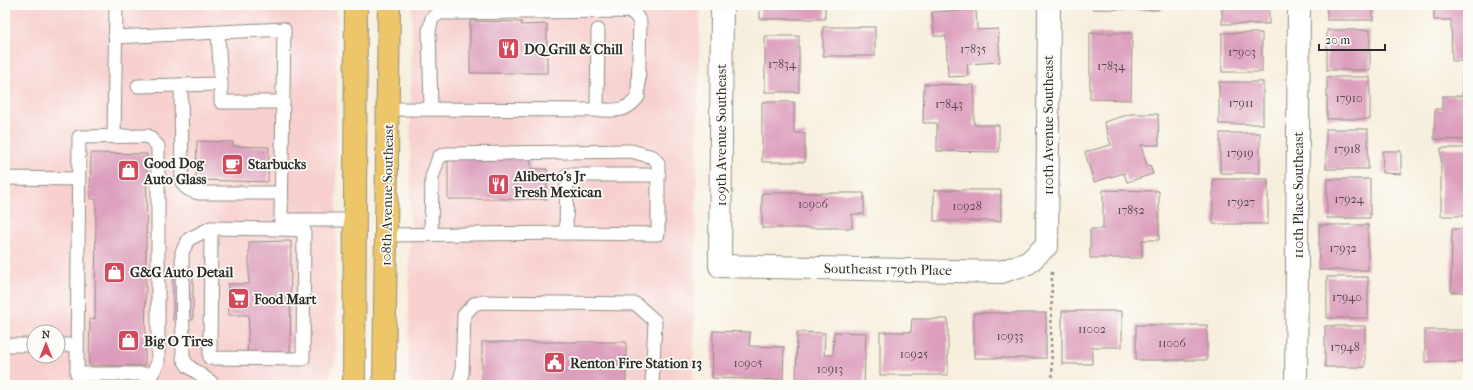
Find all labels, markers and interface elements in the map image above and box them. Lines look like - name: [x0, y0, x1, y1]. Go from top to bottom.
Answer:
- scale bar: [1319, 26, 1385, 52]
- text: 20 m: [1325, 33, 1350, 47]
- restaurant icon: DQ Grill & Chill: [495, 36, 521, 62]
- place label: DQ Grill & Chill: [524, 41, 623, 58]
- house number: 17835: [960, 42, 986, 56]
- house number: 17903: [1228, 45, 1256, 59]
- street label: 110th Avenue Southeast: [1040, 55, 1057, 195]
- house number: 17834: [768, 57, 797, 71]
- house number: 17834: [1097, 59, 1126, 73]
- street label: 109th Avenue Southeast: [713, 64, 730, 206]
- house number: 17910: [1335, 91, 1363, 105]
- house number: 17911: [1229, 96, 1253, 110]
- house number: 17843: [935, 97, 963, 111]
- street label: 108th Avenue Southeast: [378, 124, 397, 266]
- street label: 110th Place Southeast: [1290, 132, 1307, 258]
- house number: 17918: [1334, 142, 1360, 156]
- house number: 17919: [1227, 146, 1253, 160]
- cafe icon: Starbucks: [219, 151, 245, 177]
- place label: Good Dog Auto Glass: [143, 155, 207, 188]
- place label: Starbucks: [248, 156, 307, 173]
- shop icon: Good Dog Auto Glass: [115, 158, 141, 184]
- place label: Aliberto's Jr Fresh Mexican: [513, 168, 603, 201]
- restaurant icon: Aliberto's Jr Fresh Mexican: [485, 171, 511, 197]
- house number: 17924: [1334, 192, 1365, 206]
- house number: 17927: [1227, 195, 1255, 209]
- house number: 10906: [798, 197, 829, 211]
- house number: 10928: [952, 199, 982, 213]
- house number: 17852: [1117, 203, 1145, 217]
- house number: 17932: [1329, 241, 1357, 255]
- shop icon: G&G Auto Detail: [101, 259, 127, 285]
- street label: Southeast 179th Place: [824, 260, 952, 279]
- place label: G&G Auto Detail: [130, 264, 233, 281]
- supermarket icon: Food Mart: [225, 286, 251, 312]
- house number: 17940: [1332, 290, 1362, 304]
- place label: Food Mart: [253, 291, 318, 308]
- house number: 11002: [1078, 322, 1106, 336]
- north arrow: [26, 324, 66, 364]
- text: N: [42, 328, 51, 341]
- shop icon: Big O Tires: [116, 328, 142, 354]
- house number: 10933: [997, 329, 1024, 343]
- place label: Big O Tires: [144, 333, 214, 350]
- house number: 11006: [1158, 336, 1187, 350]
- house number: 17948: [1330, 340, 1360, 354]
- house number: 10925: [900, 347, 928, 361]
- public building icon: Renton Fire Station 13: [541, 350, 567, 376]
- place label: Renton Fire Station 13: [570, 355, 702, 372]
- house number: 10905: [734, 356, 762, 370]
- house number: 10913: [817, 362, 843, 376]

